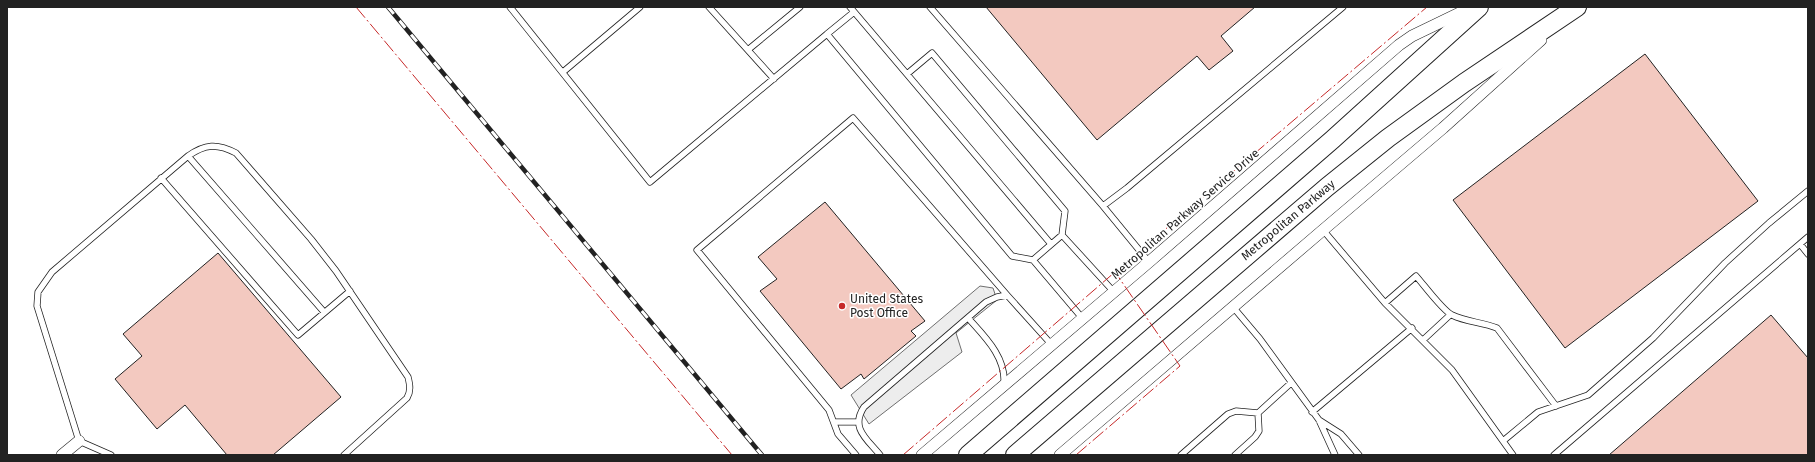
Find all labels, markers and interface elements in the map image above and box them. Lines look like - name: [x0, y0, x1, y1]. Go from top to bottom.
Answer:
- street label: Metropolitan Parkway Service Drive: [1108, 146, 1262, 282]
- street label: Metropolitan Parkway: [1238, 177, 1338, 263]
- place label: United States Post Office: [850, 292, 923, 320]
- marker: United States Post Office: [837, 301, 847, 311]

